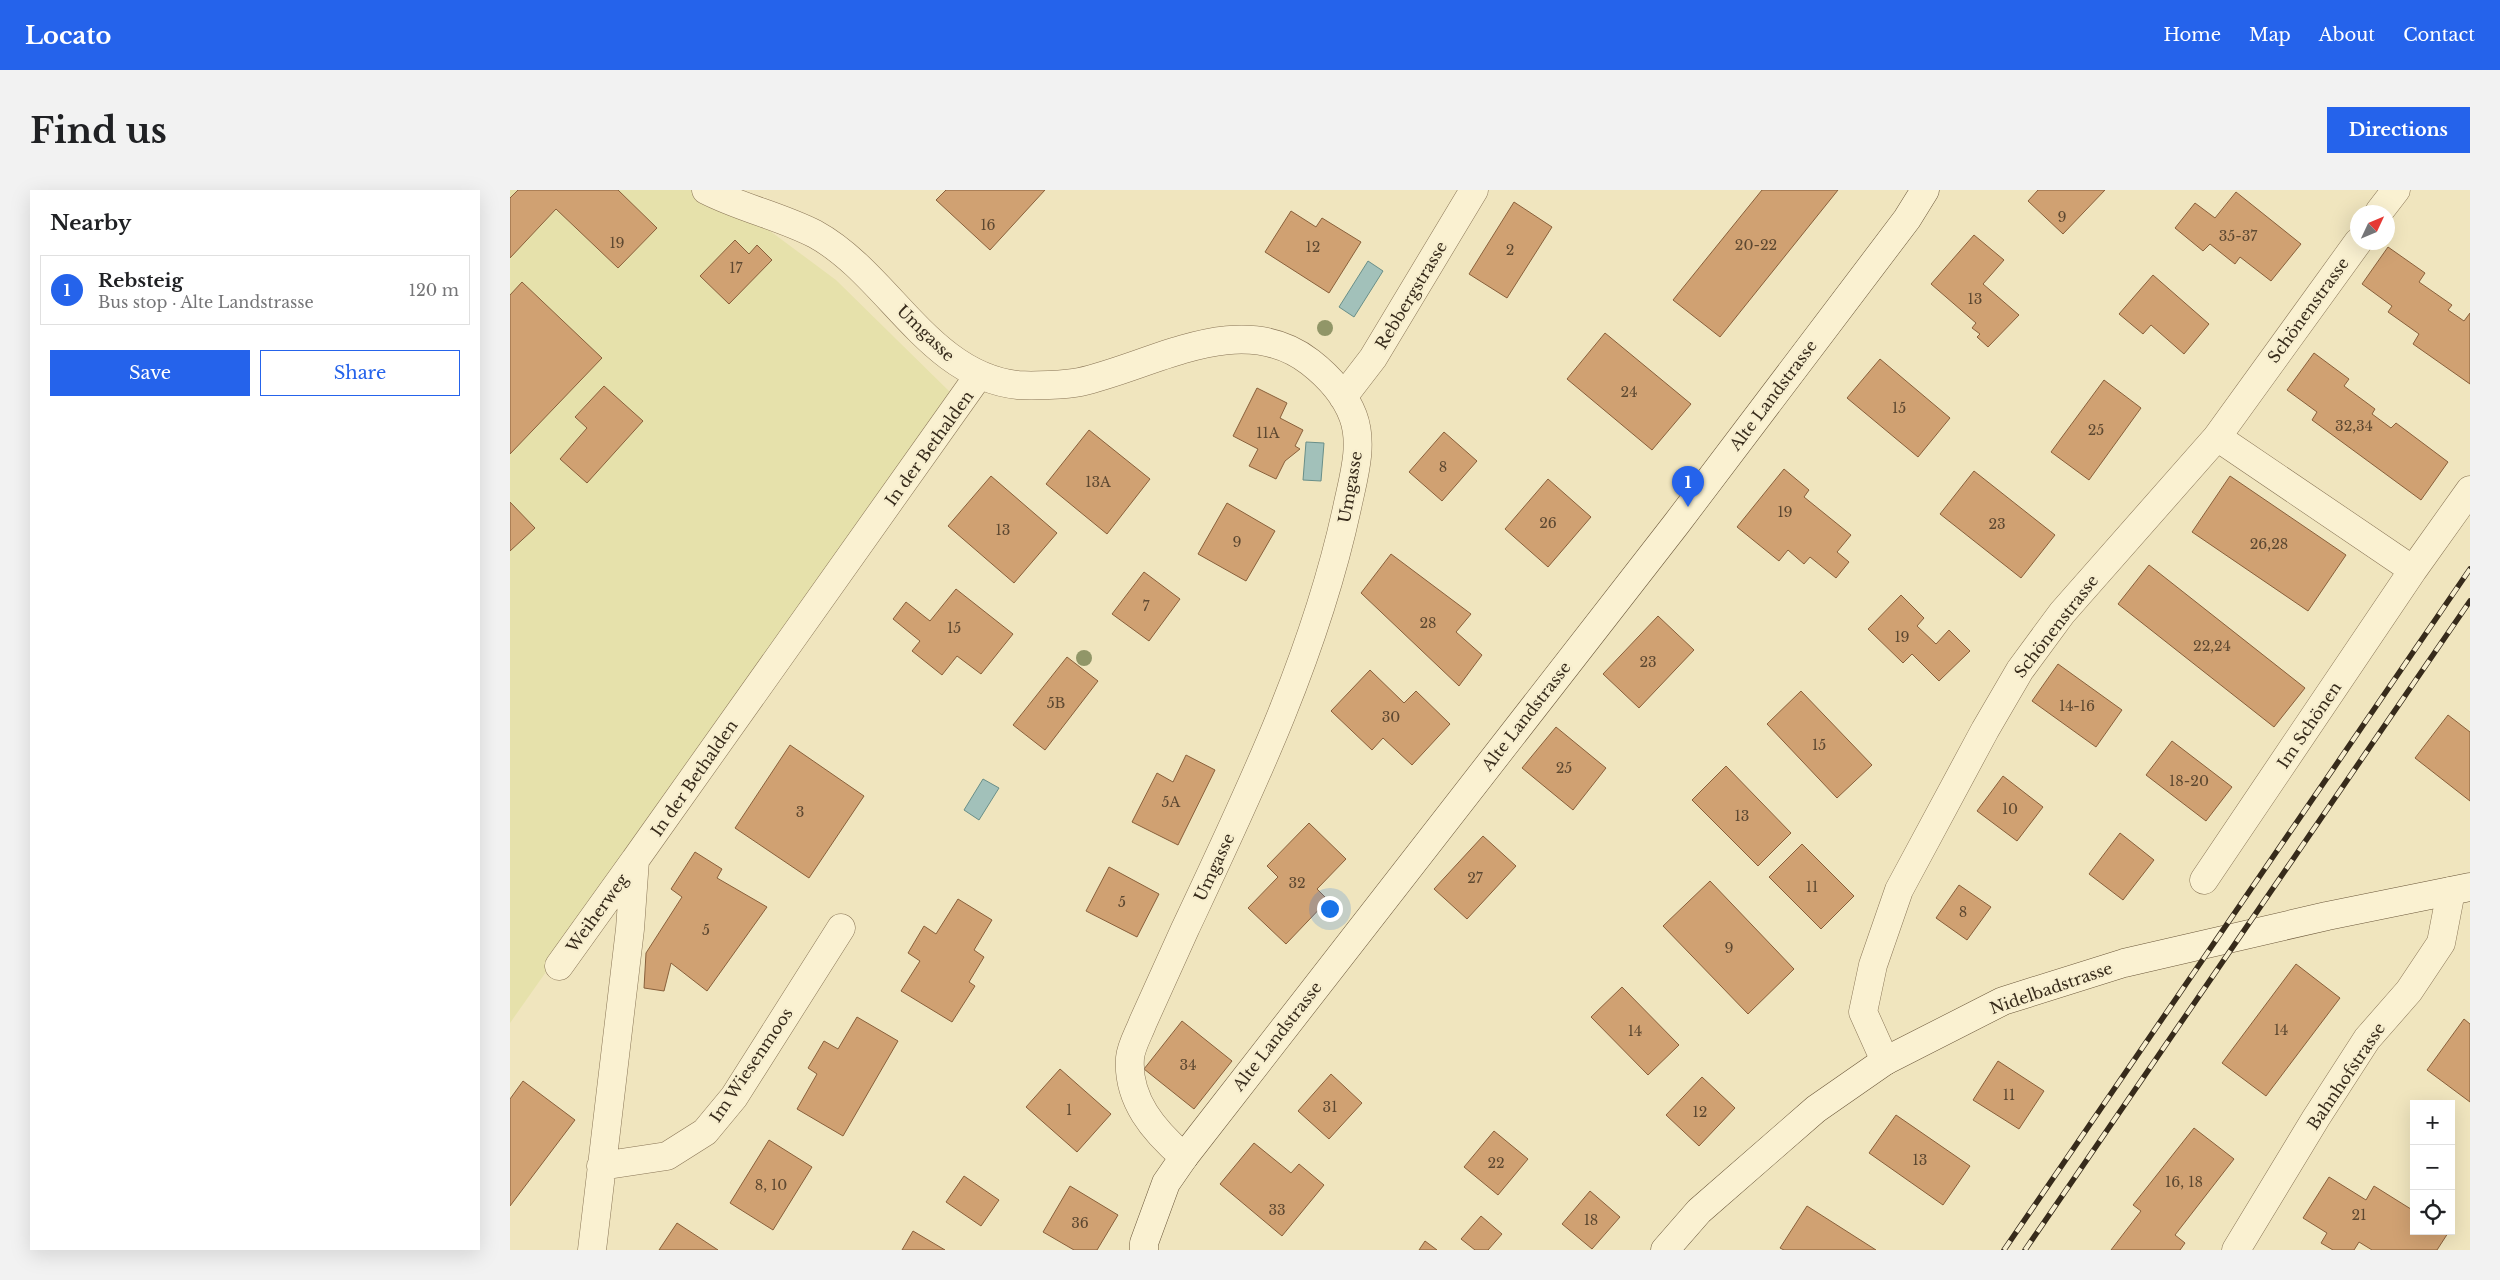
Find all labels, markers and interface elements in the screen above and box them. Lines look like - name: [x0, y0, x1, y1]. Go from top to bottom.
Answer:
- text: Locato: [25, 21, 111, 50]
- text: Home: [2163, 24, 2221, 46]
- text: Map: [2249, 24, 2291, 46]
- text: About: [2319, 24, 2375, 46]
- text: Contact: [2403, 24, 2475, 46]
- button: Directions: [2327, 107, 2470, 153]
- text: Find us: [30, 109, 167, 152]
- north arrow: [2350, 205, 2395, 250]
- house number: 9: [2057, 208, 2067, 226]
- text: Nearby: [50, 210, 131, 236]
- house number: 16: [980, 216, 996, 234]
- house number: 35-37: [2219, 227, 2258, 245]
- house number: 19: [609, 234, 625, 252]
- house number: 20-22: [1735, 236, 1777, 254]
- street label: Rebbergstrasse: [1371, 237, 1451, 353]
- house number: 12: [1306, 238, 1320, 256]
- house number: 2: [1506, 241, 1514, 259]
- street label: Schönenstrasse: [2263, 254, 2353, 366]
- house number: 17: [729, 259, 744, 277]
- text: Rebsteig: [98, 269, 183, 292]
- text: 1: [64, 280, 70, 300]
- text: 120 m: [409, 280, 459, 300]
- house number: 13: [1968, 290, 1982, 308]
- text: Bus stop · Alte Landstrasse: [98, 292, 314, 312]
- street label: Umgasse: [893, 301, 959, 365]
- street label: Alte Landstrasse: [1724, 336, 1821, 455]
- button: Save: [50, 350, 250, 396]
- button: Share: [260, 350, 460, 396]
- house number: 24: [1621, 383, 1637, 401]
- street label: In der Bethalden: [880, 386, 978, 510]
- house number: 15: [1892, 399, 1906, 417]
- house number: 32,34: [2335, 417, 2373, 435]
- house number: 25: [2088, 421, 2104, 439]
- house number: 11A: [1256, 424, 1280, 442]
- street label: Umgasse: [1334, 450, 1366, 524]
- house number: 8: [1439, 458, 1447, 476]
- pin: 1: [1672, 466, 1704, 507]
- house number: 13A: [1085, 473, 1111, 491]
- house number: 19: [1777, 503, 1793, 521]
- house number: 26: [1539, 514, 1557, 532]
- house number: 23: [1988, 515, 2006, 533]
- house number: 13: [996, 521, 1010, 539]
- house number: 9: [1232, 533, 1242, 551]
- house number: 26,28: [2250, 535, 2288, 553]
- street label: Schönenstrasse: [2010, 571, 2102, 681]
- house number: 7: [1142, 597, 1150, 615]
- house number: 28: [1419, 614, 1437, 632]
- house number: 15: [947, 619, 961, 637]
- house number: 19: [1894, 628, 1910, 646]
- house number: 22,24: [2193, 637, 2231, 655]
- house number: 23: [1639, 653, 1657, 671]
- street label: Alte Landstrasse: [1477, 657, 1575, 775]
- street label: Im Schönen: [2273, 678, 2345, 772]
- house number: 5B: [1047, 694, 1066, 712]
- house number: 14-16: [2059, 697, 2095, 715]
- house number: 30: [1382, 708, 1400, 726]
- street label: In der Bethalden: [646, 716, 742, 840]
- house number: 15: [1812, 736, 1826, 754]
- house number: 25: [1556, 759, 1572, 777]
- house number: 18-20: [2169, 772, 2209, 790]
- house number: 5A: [1162, 793, 1181, 811]
- house number: 10: [2002, 800, 2018, 818]
- house number: 3: [796, 803, 804, 821]
- house number: 13: [1735, 807, 1749, 825]
- street label: Umgasse: [1190, 830, 1238, 904]
- house number: 27: [1467, 869, 1484, 887]
- street label: Weiherweg: [561, 870, 632, 957]
- house number: 32: [1288, 874, 1306, 892]
- house number: 11: [1806, 878, 1818, 896]
- house number: 5: [1118, 893, 1126, 911]
- your location: [1317, 896, 1343, 922]
- house number: 8: [1959, 903, 1967, 921]
- house number: 5: [702, 921, 710, 939]
- house number: 9: [1724, 939, 1734, 957]
- street label: Nidelbadstrasse: [1987, 958, 2115, 1018]
- street label: Alte Landstrasse: [1228, 977, 1326, 1095]
- street label: Im Wiesenmoos: [705, 1004, 797, 1126]
- street label: Bahnhofstrasse: [2303, 1019, 2389, 1133]
- house number: 14: [2274, 1021, 2288, 1039]
- house number: 14: [1628, 1022, 1642, 1040]
- house number: 34: [1180, 1056, 1196, 1074]
- house number: 11: [2003, 1086, 2015, 1104]
- house number: 31: [1323, 1098, 1337, 1116]
- map controls: [2410, 1100, 2455, 1235]
- button: +: [2410, 1100, 2455, 1145]
- house number: 1: [1066, 1101, 1072, 1119]
- house number: 12: [1693, 1103, 1707, 1121]
- button: −: [2410, 1145, 2455, 1190]
- house number: 13: [1913, 1151, 1927, 1169]
- house number: 22: [1487, 1154, 1505, 1172]
- house number: 16, 18: [2165, 1173, 2203, 1191]
- house number: 8, 10: [755, 1176, 787, 1194]
- button: locate: [2410, 1190, 2455, 1235]
- house number: 33: [1268, 1201, 1286, 1219]
- house number: 21: [2352, 1206, 2366, 1224]
- house number: 18: [1584, 1211, 1598, 1229]
- house number: 36: [1071, 1214, 1089, 1232]

